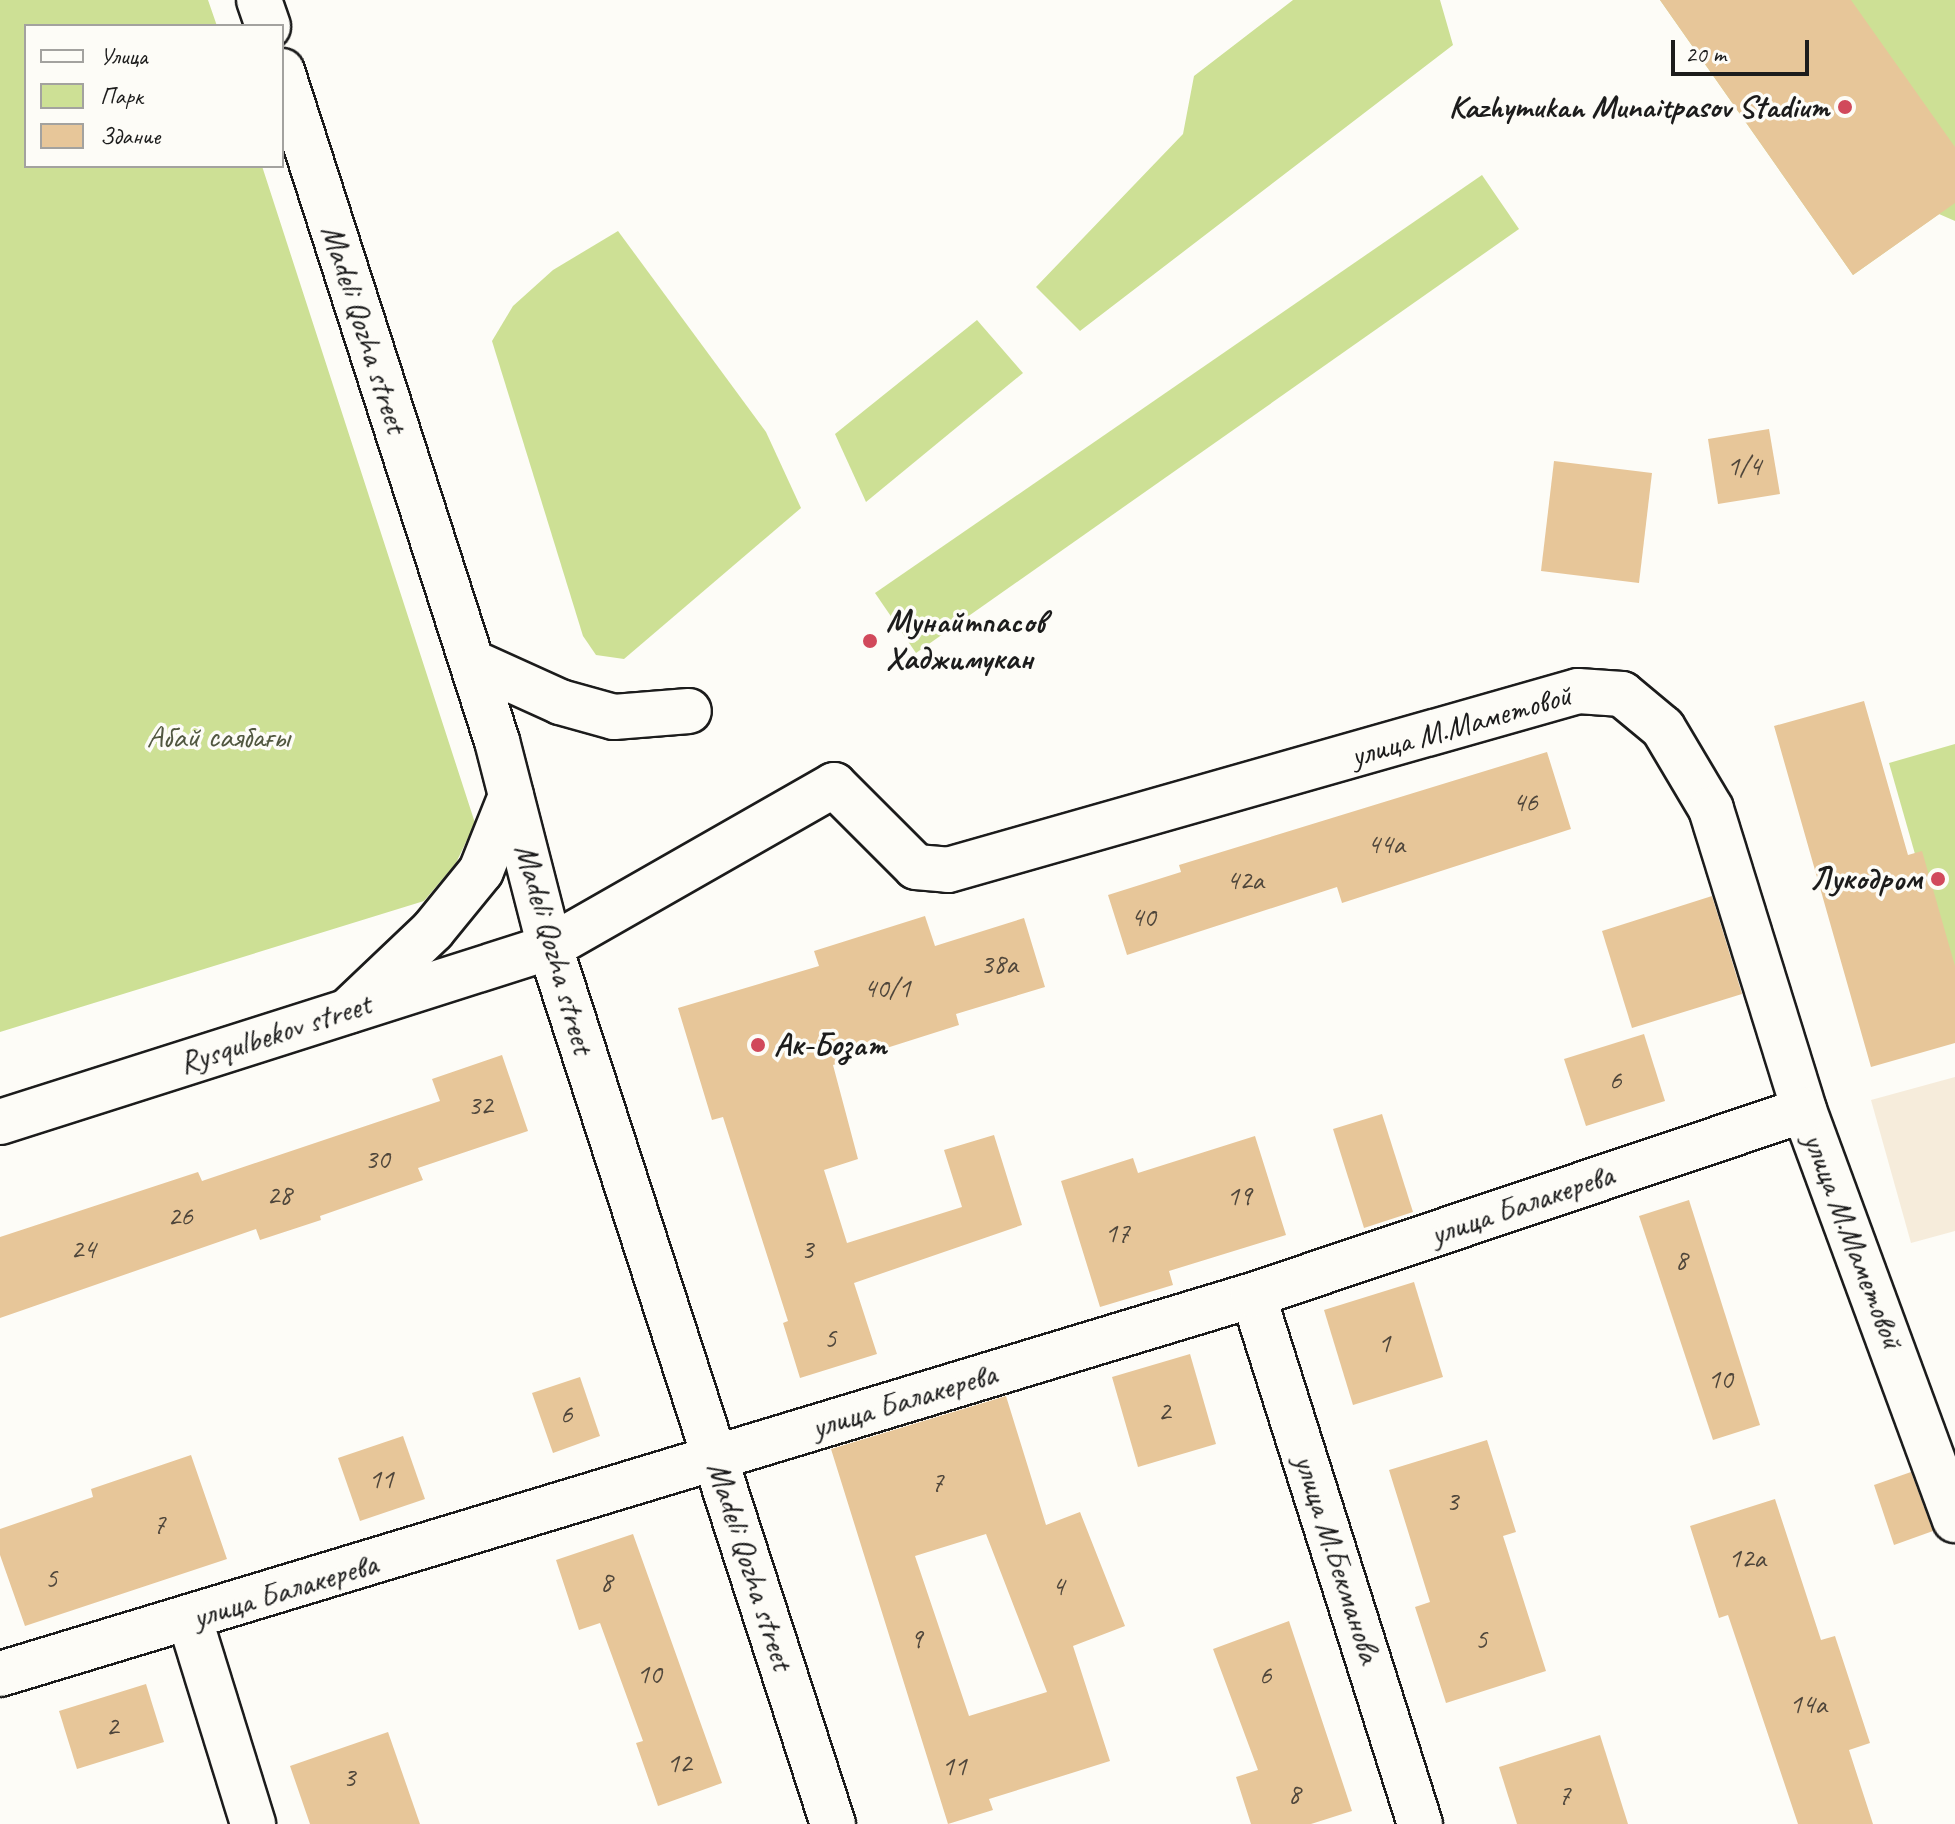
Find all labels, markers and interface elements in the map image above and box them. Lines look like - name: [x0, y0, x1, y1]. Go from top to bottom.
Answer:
- legend: [24, 24, 284, 168]
- scale bar: [1675, 24, 1813, 74]
- text: 20 m: [1685, 39, 1726, 69]
- text: Улица: [100, 41, 148, 71]
- text: Парк: [100, 81, 143, 111]
- place label: Kazhymukan Munaitpasov Stadium: [1449, 88, 1829, 126]
- marker: Kazhymukan Munaitpasov Stadium: [1836, 98, 1854, 116]
- text: Здание: [100, 121, 160, 151]
- street label: Madeli Qozha street: [312, 220, 416, 438]
- house number: 1/4: [1727, 449, 1761, 483]
- place label: Мунайтпасов Хаджимукан: [886, 604, 1046, 679]
- marker: Мунайтпасов Хаджимукан: [861, 632, 879, 650]
- street label: улица М.Маметовой: [1346, 676, 1576, 776]
- park label: Абай саябағы: [146, 718, 290, 756]
- house number: 46: [1512, 785, 1538, 819]
- house number: 44а: [1367, 827, 1405, 861]
- street label: Madeli Qozha street: [506, 840, 602, 1058]
- place label: Лукодром: [1810, 860, 1922, 898]
- house number: 42а: [1226, 863, 1264, 897]
- marker: Лукодром: [1929, 870, 1947, 888]
- house number: 40: [1130, 900, 1156, 934]
- house number: 38а: [980, 947, 1018, 981]
- house number: 40/1: [863, 971, 911, 1005]
- street label: Rysqulbekov street: [174, 985, 376, 1083]
- place label: Ак-Бозат: [774, 1026, 887, 1064]
- marker: Ак-Бозат: [749, 1036, 767, 1054]
- house number: 6: [1609, 1063, 1621, 1097]
- house number: 32: [467, 1088, 493, 1122]
- street label: улица М.Маметовой: [1794, 1128, 1912, 1354]
- house number: 30: [364, 1142, 390, 1176]
- street label: улица Балакерева: [1425, 1156, 1619, 1254]
- house number: 28: [266, 1178, 292, 1212]
- house number: 19: [1226, 1179, 1252, 1213]
- house number: 26: [167, 1199, 193, 1233]
- house number: 17: [1104, 1216, 1130, 1250]
- house number: 24: [70, 1232, 96, 1266]
- house number: 3: [801, 1232, 813, 1266]
- house number: 8: [1675, 1243, 1687, 1277]
- house number: 5: [824, 1321, 836, 1355]
- house number: 1: [1378, 1326, 1390, 1360]
- street label: улица Балакерева: [807, 1355, 1001, 1447]
- house number: 10: [1707, 1362, 1733, 1396]
- house number: 2: [1158, 1394, 1170, 1428]
- house number: 6: [560, 1397, 572, 1431]
- street label: улица М.Бекманова: [1285, 1450, 1389, 1668]
- street label: Madeli Qozha street: [698, 1457, 802, 1675]
- house number: 11: [368, 1462, 394, 1496]
- house number: 7: [931, 1465, 943, 1499]
- house number: 3: [1446, 1484, 1458, 1518]
- house number: 7: [153, 1507, 165, 1541]
- house number: 12а: [1728, 1541, 1766, 1575]
- street label: улица Балакерева: [188, 1545, 382, 1637]
- house number: 5: [45, 1561, 57, 1595]
- house number: 8: [600, 1565, 612, 1599]
- house number: 4: [1052, 1569, 1064, 1603]
- house number: 9: [910, 1622, 922, 1656]
- house number: 5: [1475, 1622, 1487, 1656]
- house number: 10: [636, 1657, 662, 1691]
- house number: 6: [1259, 1658, 1271, 1692]
- house number: 14а: [1789, 1687, 1827, 1721]
- house number: 2: [106, 1709, 118, 1743]
- house number: 12: [666, 1746, 692, 1780]
- house number: 11: [941, 1749, 967, 1783]
- house number: 3: [343, 1760, 355, 1794]
- house number: 8: [1288, 1777, 1300, 1811]
- house number: 7: [1558, 1778, 1570, 1812]

